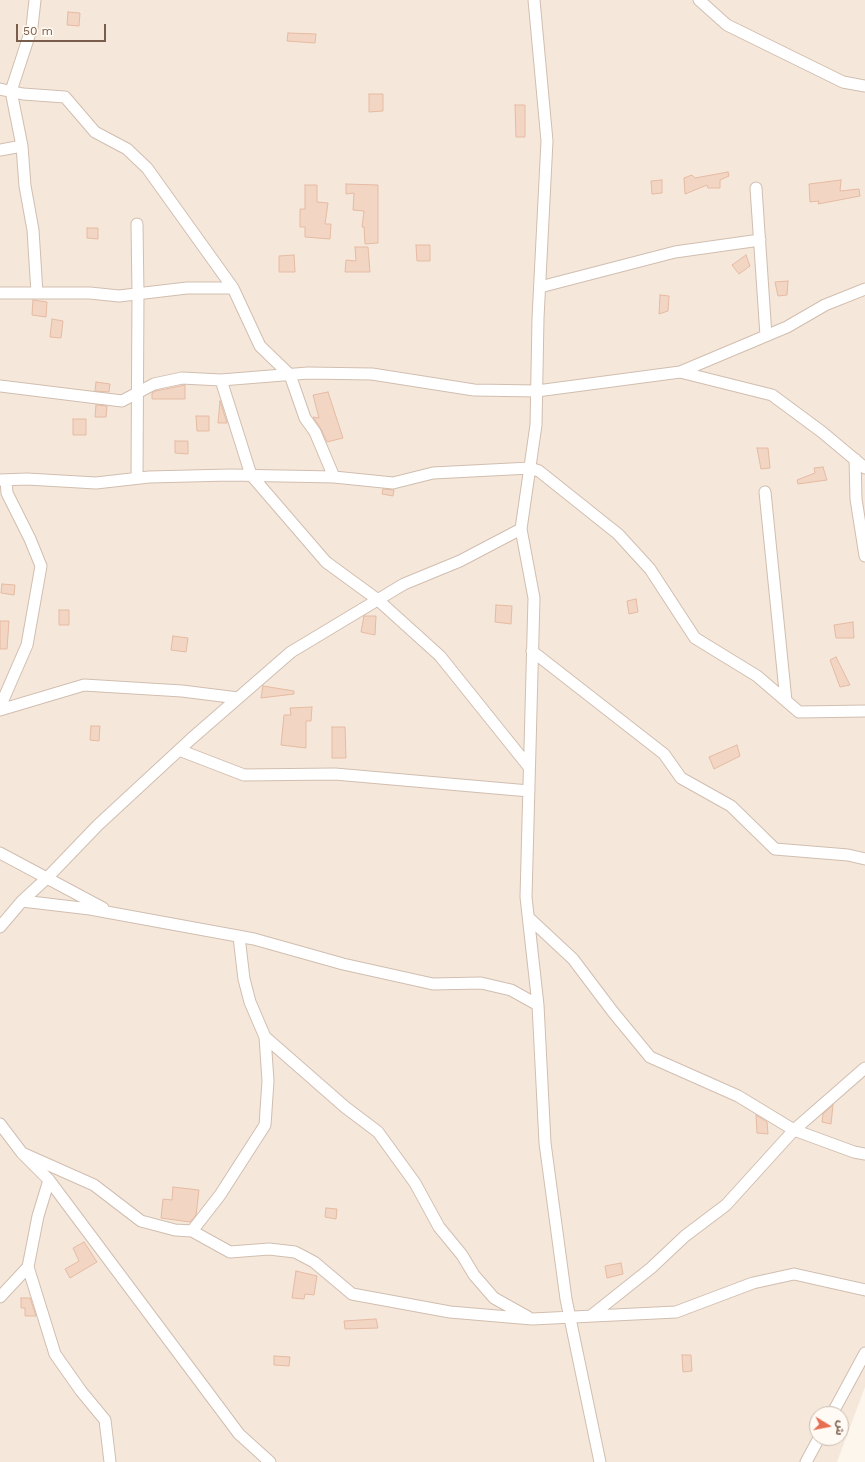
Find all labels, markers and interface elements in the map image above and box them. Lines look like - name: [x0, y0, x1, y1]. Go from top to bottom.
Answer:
- scale bar: [18, 16, 108, 42]
- text: 50 m: [23, 24, 53, 38]
- north arrow: [809, 1406, 849, 1446]
- text: ش: [833, 1419, 848, 1437]

